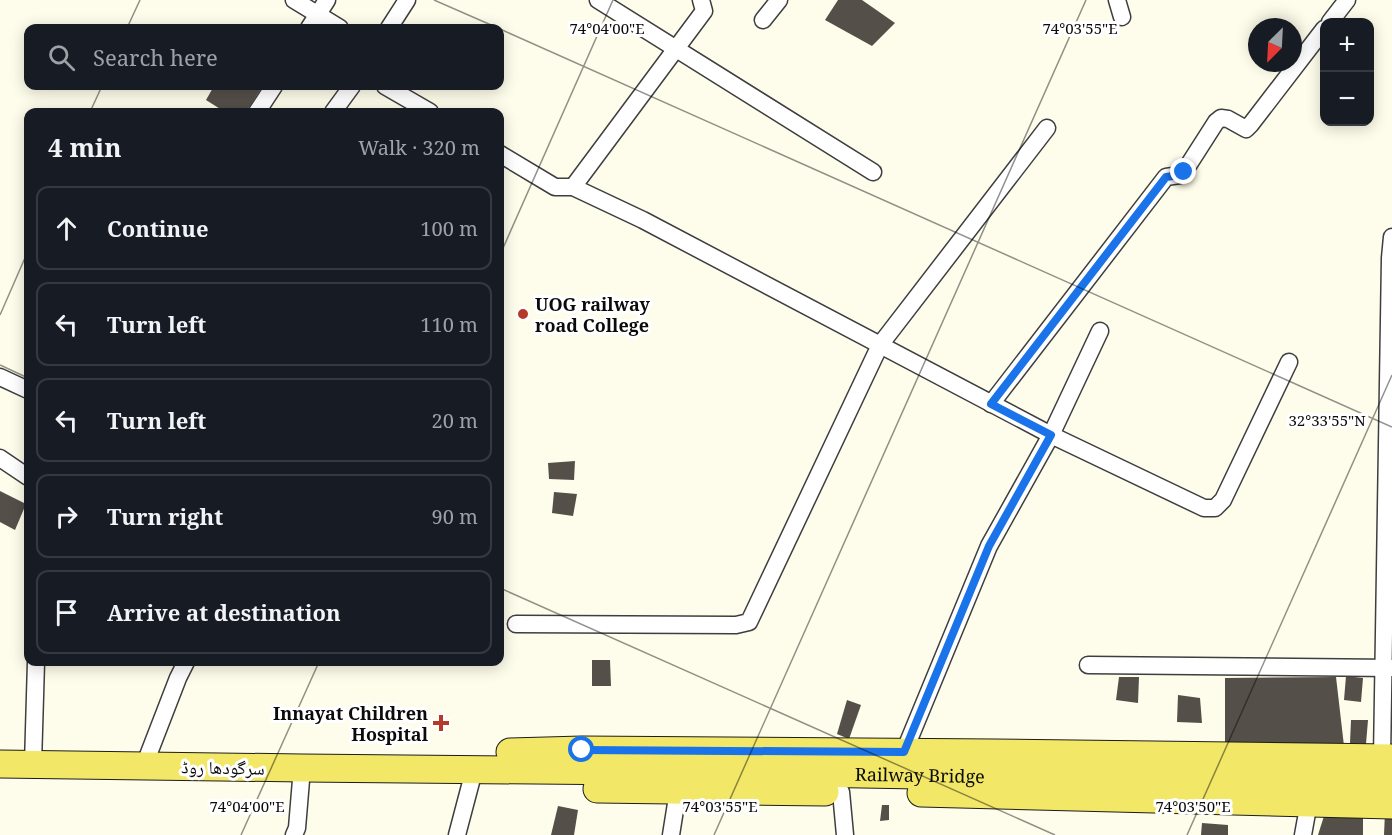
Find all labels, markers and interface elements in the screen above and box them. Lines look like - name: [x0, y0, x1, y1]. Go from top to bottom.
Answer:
- text: 74°04'00"E: [569, 18, 645, 38]
- text: 74°03'55"E: [1042, 18, 1118, 38]
- north arrow: [1248, 18, 1302, 72]
- map controls: [1320, 18, 1374, 126]
- button: +: [1320, 18, 1374, 72]
- search box: [24, 24, 504, 90]
- icon: search: [45, 41, 78, 74]
- text: Search here: [93, 42, 218, 72]
- button: −: [1320, 72, 1374, 126]
- text: 4 min: [48, 129, 122, 165]
- text: Walk · 320 m: [358, 134, 480, 161]
- route end: [1170, 158, 1196, 184]
- icon: ahead: [50, 212, 83, 245]
- text: Continue: [107, 213, 209, 243]
- text: 100 m: [420, 215, 478, 242]
- place label: UOG railway road College: [535, 292, 651, 337]
- marker: UOG railway road College: [516, 307, 530, 321]
- icon: left: [50, 308, 83, 341]
- text: Turn left: [107, 309, 206, 339]
- text: 110 m: [420, 311, 478, 338]
- icon: left: [50, 404, 83, 437]
- text: Turn left: [107, 405, 206, 435]
- text: 20 m: [432, 407, 478, 434]
- text: 32°33'55"N: [1288, 410, 1366, 430]
- icon: right: [50, 500, 83, 533]
- text: Turn right: [107, 501, 223, 531]
- text: 90 m: [432, 503, 478, 530]
- icon: arrive: [50, 596, 83, 629]
- text: Arrive at destination: [107, 597, 341, 627]
- place label: Innayat Children Hospital: [273, 701, 429, 746]
- marker: Innayat Children Hospital: [432, 714, 450, 732]
- route start: [568, 736, 594, 762]
- street label: سرگودھا روڈ: [181, 754, 265, 780]
- street label: Railway Bridge: [855, 762, 985, 788]
- text: 74°04'00"E: [209, 796, 285, 816]
- text: 74°03'55"E: [682, 796, 758, 816]
- text: 74°03'50"E: [1155, 796, 1231, 816]

